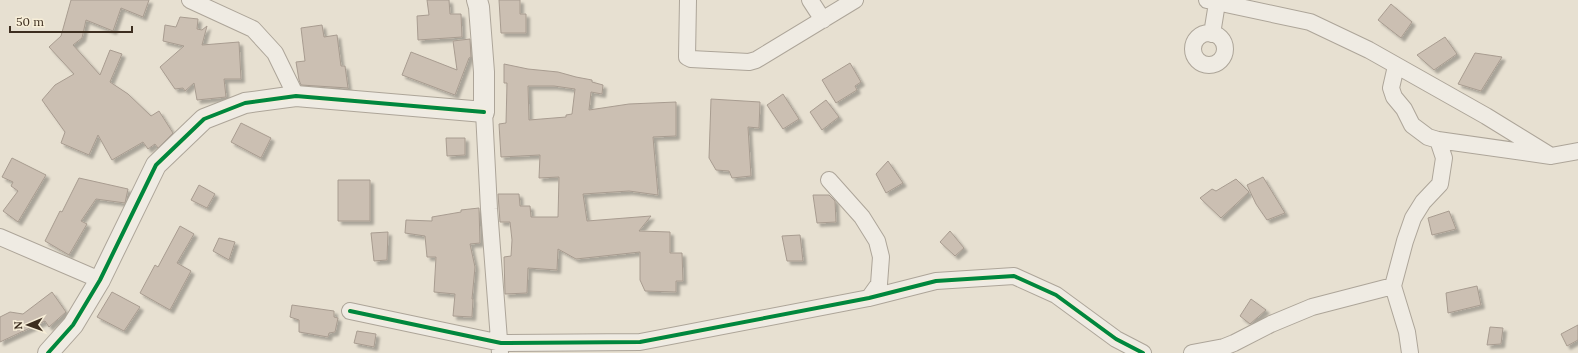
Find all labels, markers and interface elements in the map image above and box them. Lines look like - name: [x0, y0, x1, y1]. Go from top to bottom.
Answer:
- scale bar: [10, 8, 132, 34]
- text: 50 m: [16, 14, 44, 29]
- north arrow: [8, 305, 48, 345]
- text: N: [11, 320, 25, 330]

